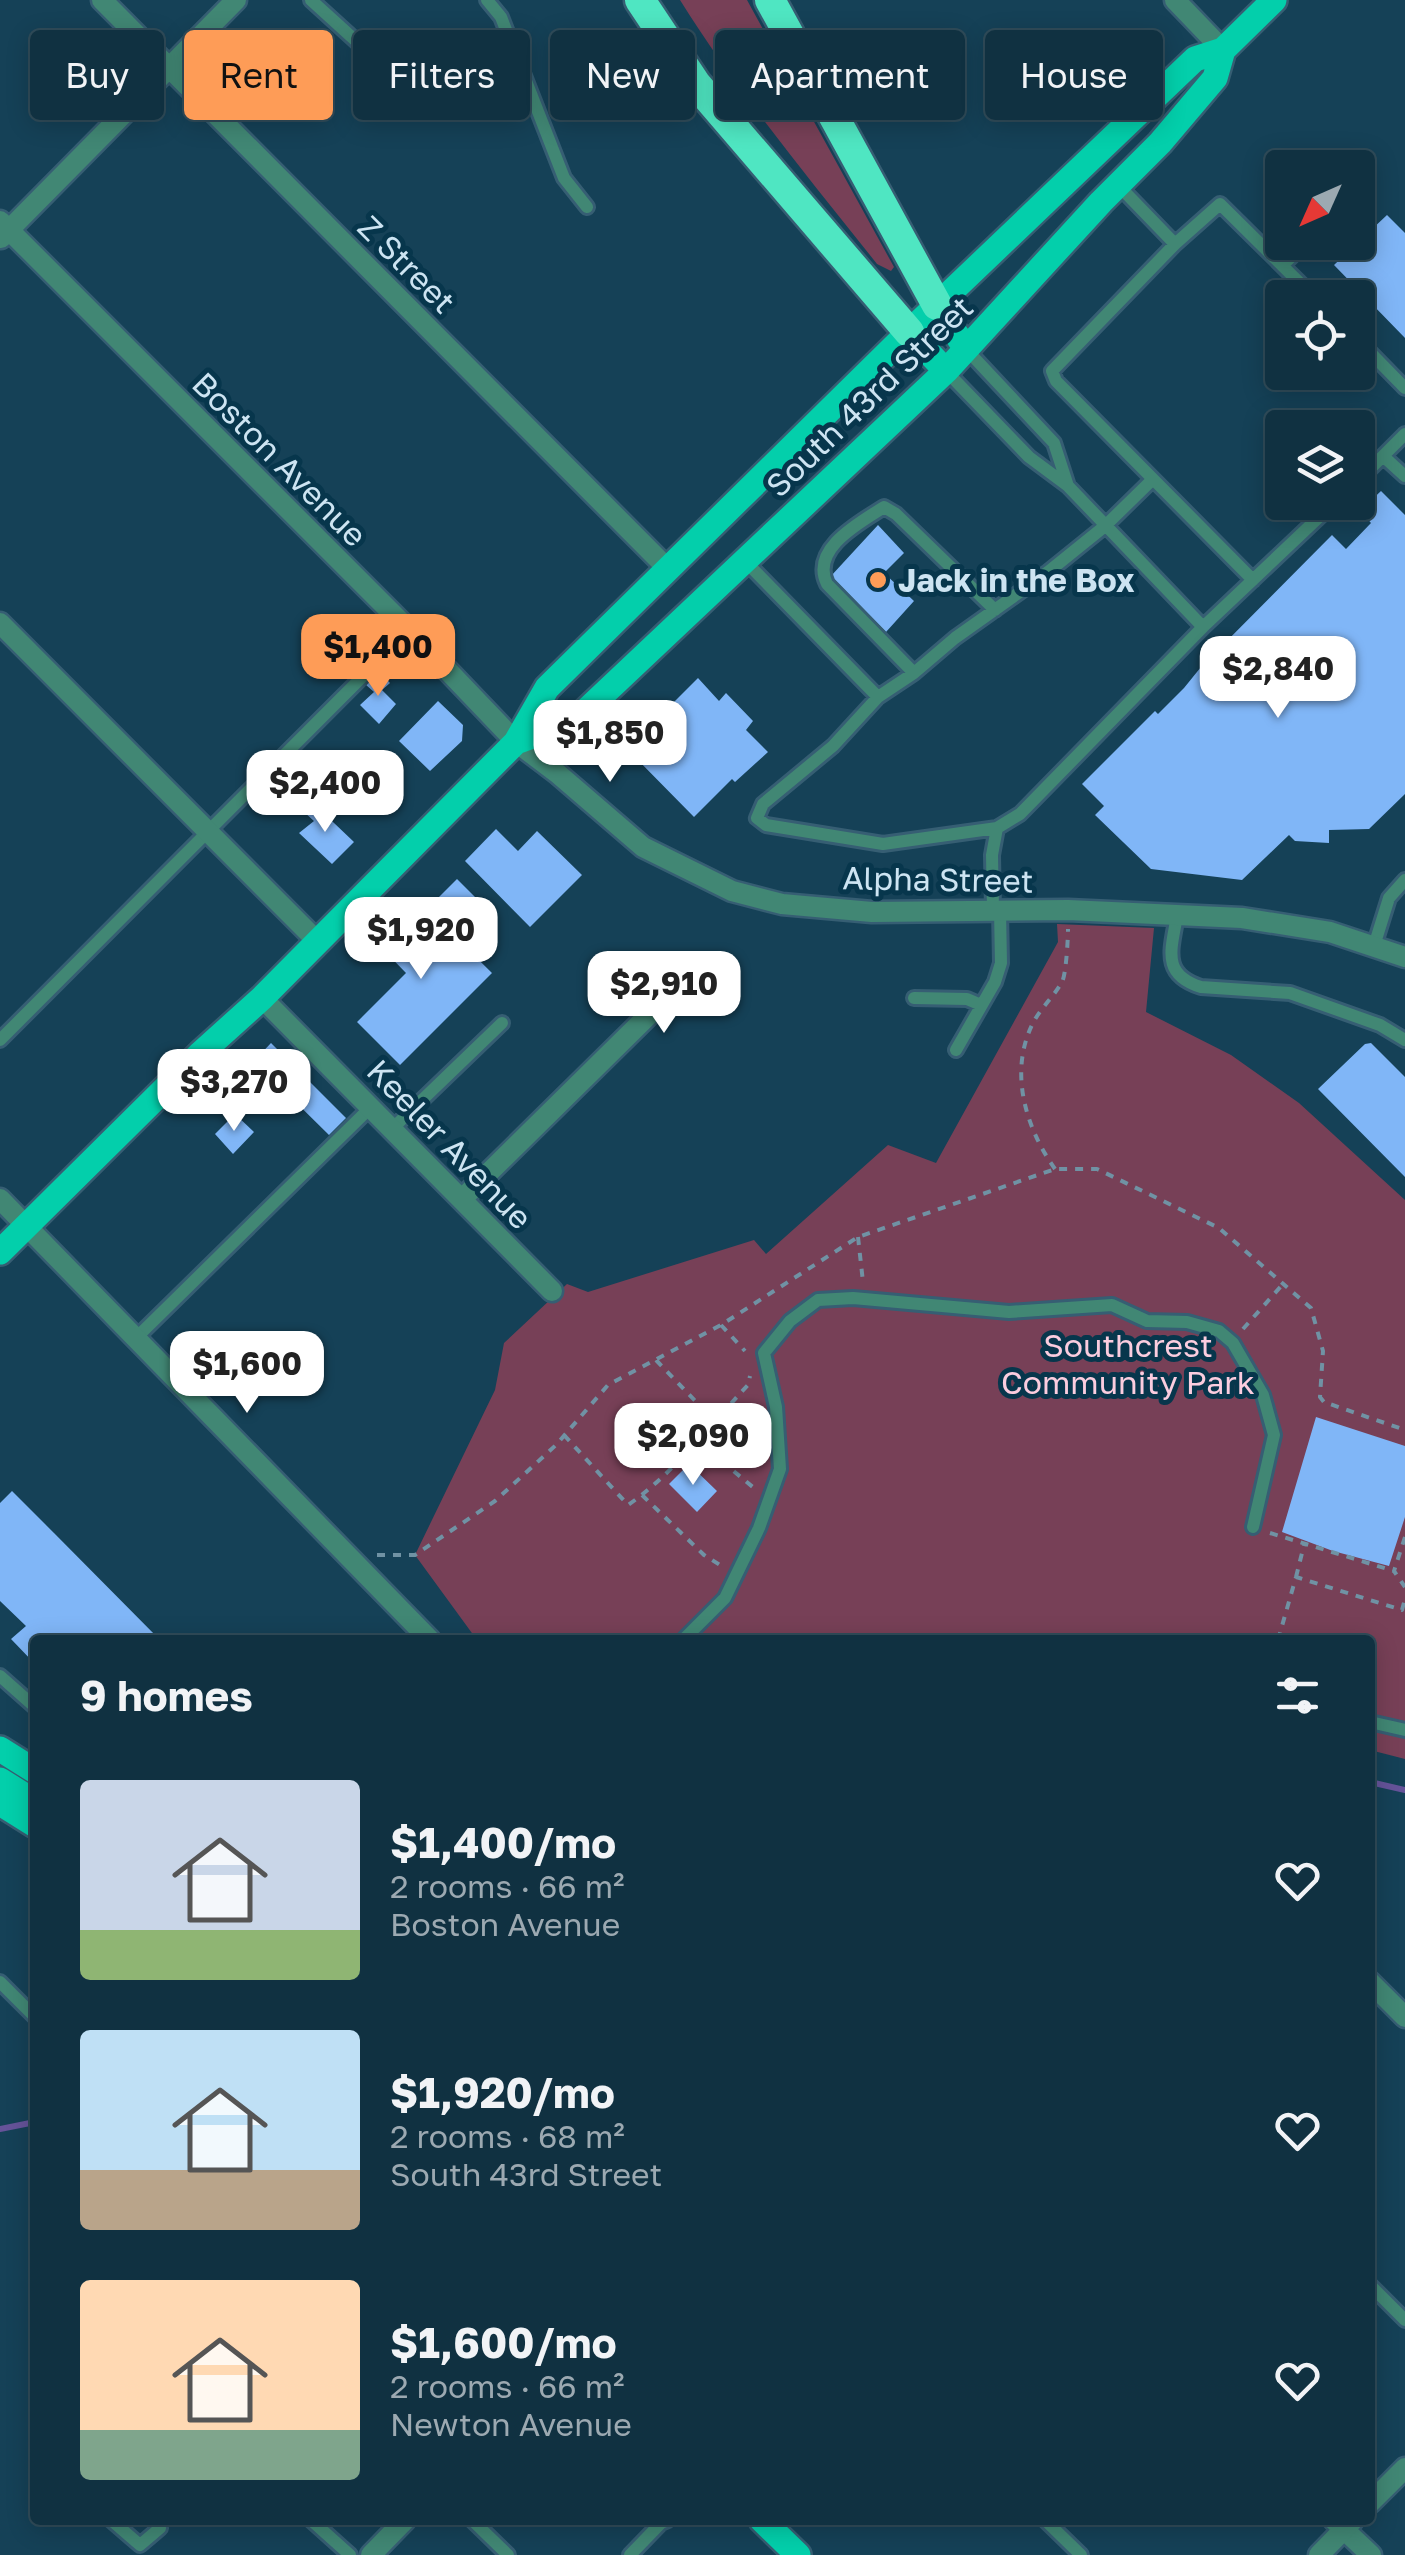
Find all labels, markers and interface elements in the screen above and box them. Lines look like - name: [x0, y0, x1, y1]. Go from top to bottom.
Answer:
- chip: Buy: [30, 30, 164, 120]
- chip: Rent: [184, 30, 333, 120]
- chip: Filters: [353, 30, 530, 120]
- chip: New: [550, 30, 695, 120]
- chip: Apartment: [715, 30, 965, 120]
- chip: House: [985, 30, 1163, 120]
- north arrow: [1265, 150, 1375, 260]
- map controls: [1265, 150, 1375, 520]
- street label: Z Street: [350, 207, 464, 321]
- button: locate: [1265, 280, 1375, 390]
- street label: South 43rd Street: [758, 288, 980, 504]
- street label: Boston Avenue: [185, 364, 375, 554]
- button: layers: [1265, 410, 1375, 520]
- place label: Jack in the Box: [898, 561, 1135, 599]
- marker: Jack in the Box: [867, 569, 889, 591]
- pin: $1,400: [297, 614, 459, 699]
- text: $1,400: [323, 627, 433, 665]
- pin: $2,840: [1197, 636, 1359, 721]
- text: $2,840: [1222, 649, 1334, 687]
- pin: $1,850: [529, 700, 691, 785]
- text: $1,850: [556, 713, 664, 751]
- pin: $2,400: [244, 750, 406, 835]
- text: $2,400: [269, 763, 381, 801]
- street label: Alpha Street: [842, 858, 1034, 900]
- pin: $1,920: [340, 897, 502, 982]
- text: $1,920: [367, 910, 475, 948]
- pin: $2,910: [583, 951, 745, 1036]
- text: $2,910: [610, 964, 718, 1002]
- pin: $3,270: [153, 1049, 315, 1134]
- street label: Keeler Avenue: [360, 1051, 540, 1237]
- text: $3,270: [180, 1062, 288, 1100]
- park label: Southcrest Community Park: [1001, 1326, 1255, 1401]
- pin: $1,600: [166, 1331, 328, 1416]
- text: $1,600: [192, 1344, 302, 1382]
- pin: $2,090: [612, 1403, 774, 1488]
- text: $2,090: [636, 1416, 750, 1454]
- icon: filters: [1270, 1668, 1325, 1723]
- text: 9 homes: [80, 1670, 253, 1720]
- text: $1,400/mo: [390, 1817, 616, 1867]
- icon: home: [160, 1820, 280, 1940]
- icon: heart: [1270, 1853, 1325, 1908]
- text: 2 rooms · 66 m²: [390, 1867, 625, 1905]
- text: Boston Avenue: [390, 1905, 620, 1943]
- text: $1,920/mo: [390, 2067, 615, 2117]
- icon: home: [160, 2070, 280, 2190]
- icon: heart: [1270, 2103, 1325, 2158]
- text: 2 rooms · 68 m²: [390, 2117, 625, 2155]
- text: South 43rd Street: [390, 2155, 662, 2193]
- text: $1,600/mo: [390, 2317, 617, 2367]
- icon: home: [160, 2320, 280, 2440]
- icon: heart: [1270, 2353, 1325, 2408]
- text: 2 rooms · 66 m²: [390, 2367, 625, 2405]
- text: Newton Avenue: [390, 2405, 632, 2443]

